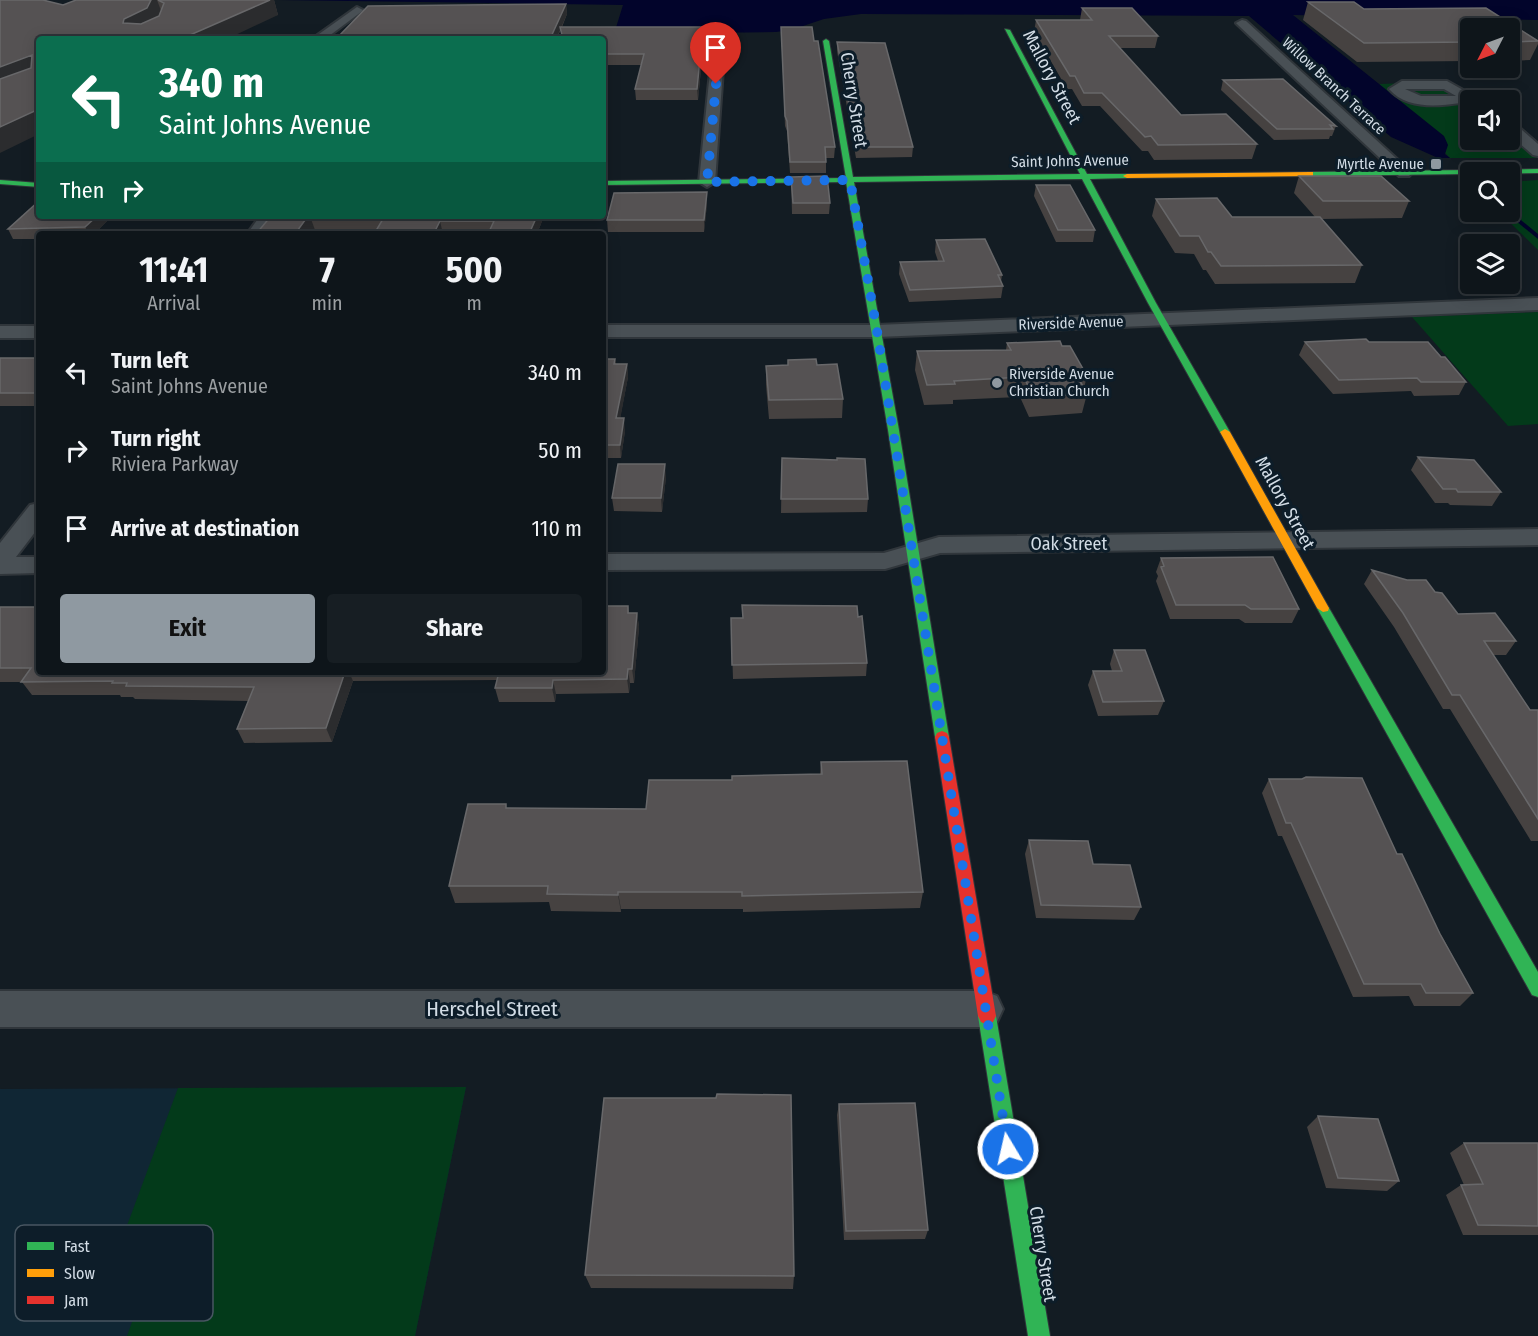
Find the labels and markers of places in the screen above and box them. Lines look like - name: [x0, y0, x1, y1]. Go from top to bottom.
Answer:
- pin: [690, 22, 741, 84]
- place label: Myrtle Avenue: [1337, 155, 1424, 173]
- marker: Myrtle Avenue: [1429, 157, 1443, 171]
- place label: Riverside Avenue Christian Church: [1009, 365, 1114, 400]
- marker: Riverside Avenue Christian Church: [990, 376, 1004, 390]

